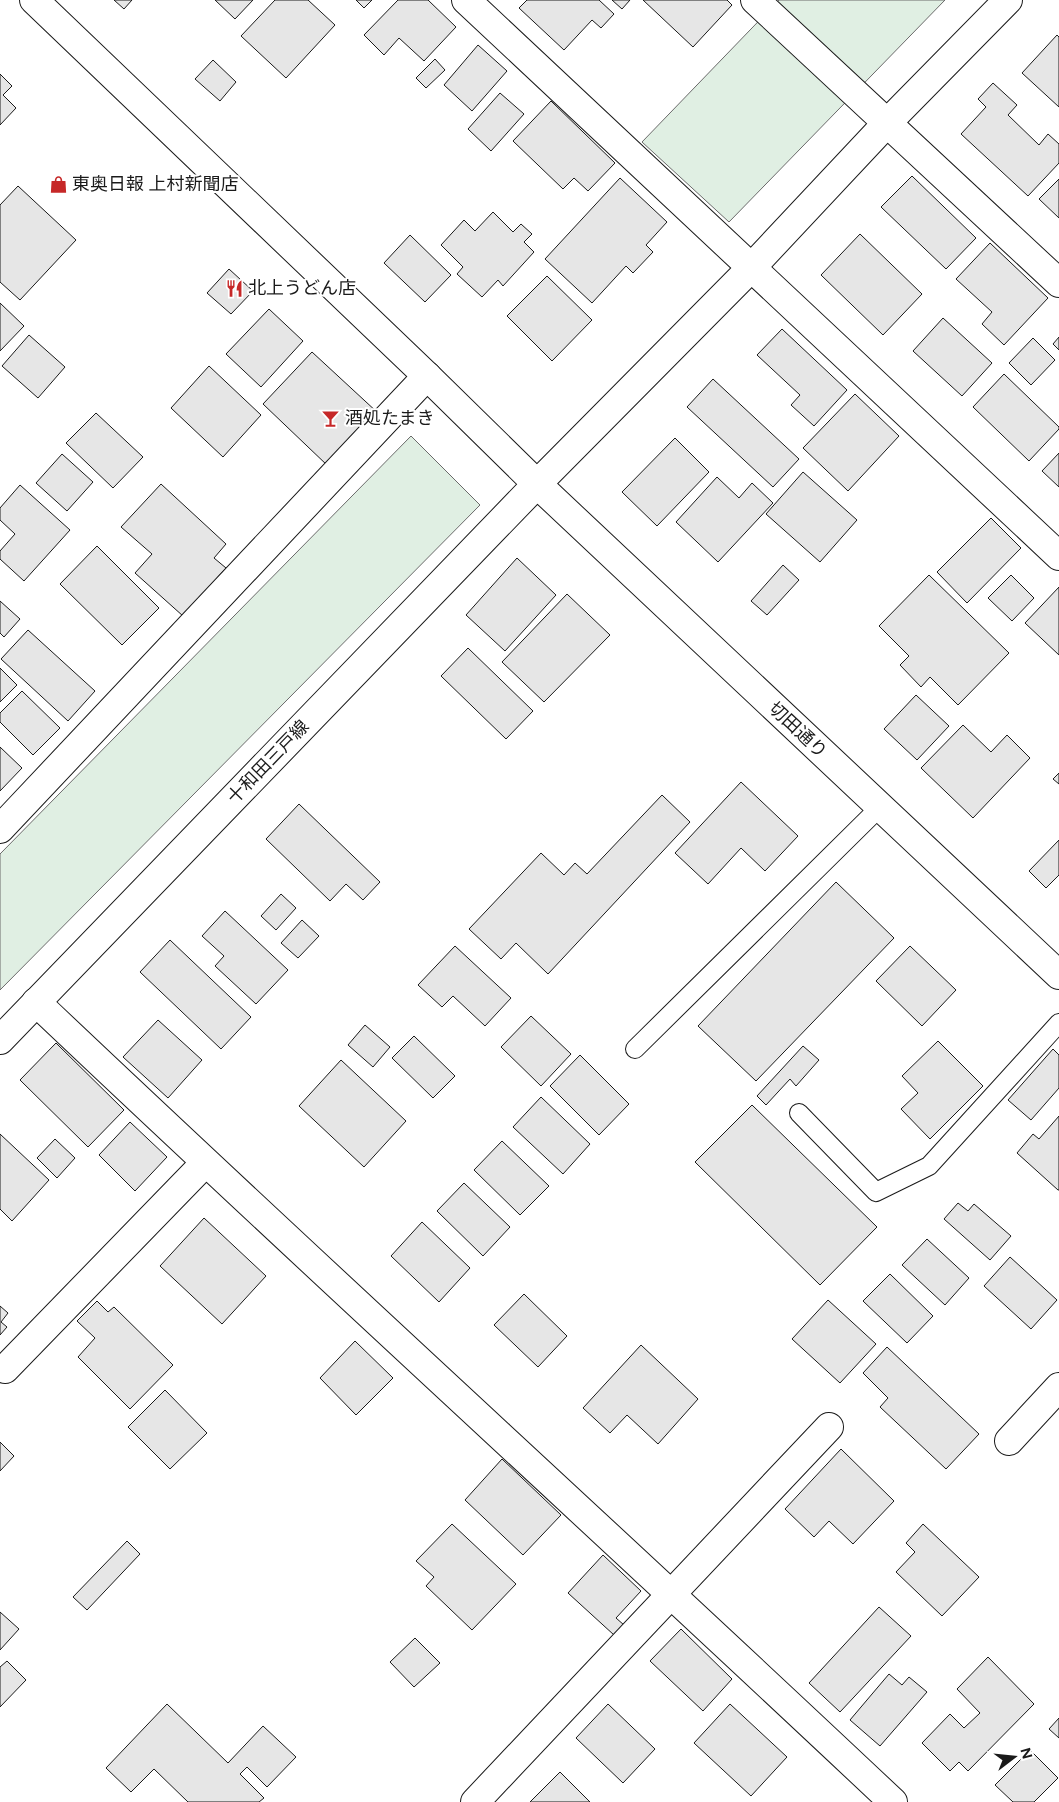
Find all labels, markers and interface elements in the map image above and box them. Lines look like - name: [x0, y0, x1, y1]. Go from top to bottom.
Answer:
- place label: 東奥日報 上村新聞店: [72, 173, 238, 195]
- shop icon: 東奥日報 上村新聞店: [48, 174, 68, 194]
- place label: 北上うどん店: [248, 277, 356, 299]
- restaurant icon: 北上うどん店: [224, 278, 244, 298]
- place label: 酒処たまき: [345, 407, 434, 429]
- bar icon: 酒処たまき: [321, 408, 341, 428]
- street label: 切田通り: [764, 697, 832, 763]
- street label: 十和田三戸線: [223, 716, 313, 808]
- north arrow: [989, 1732, 1039, 1782]
- text: N: [1016, 1746, 1036, 1761]

